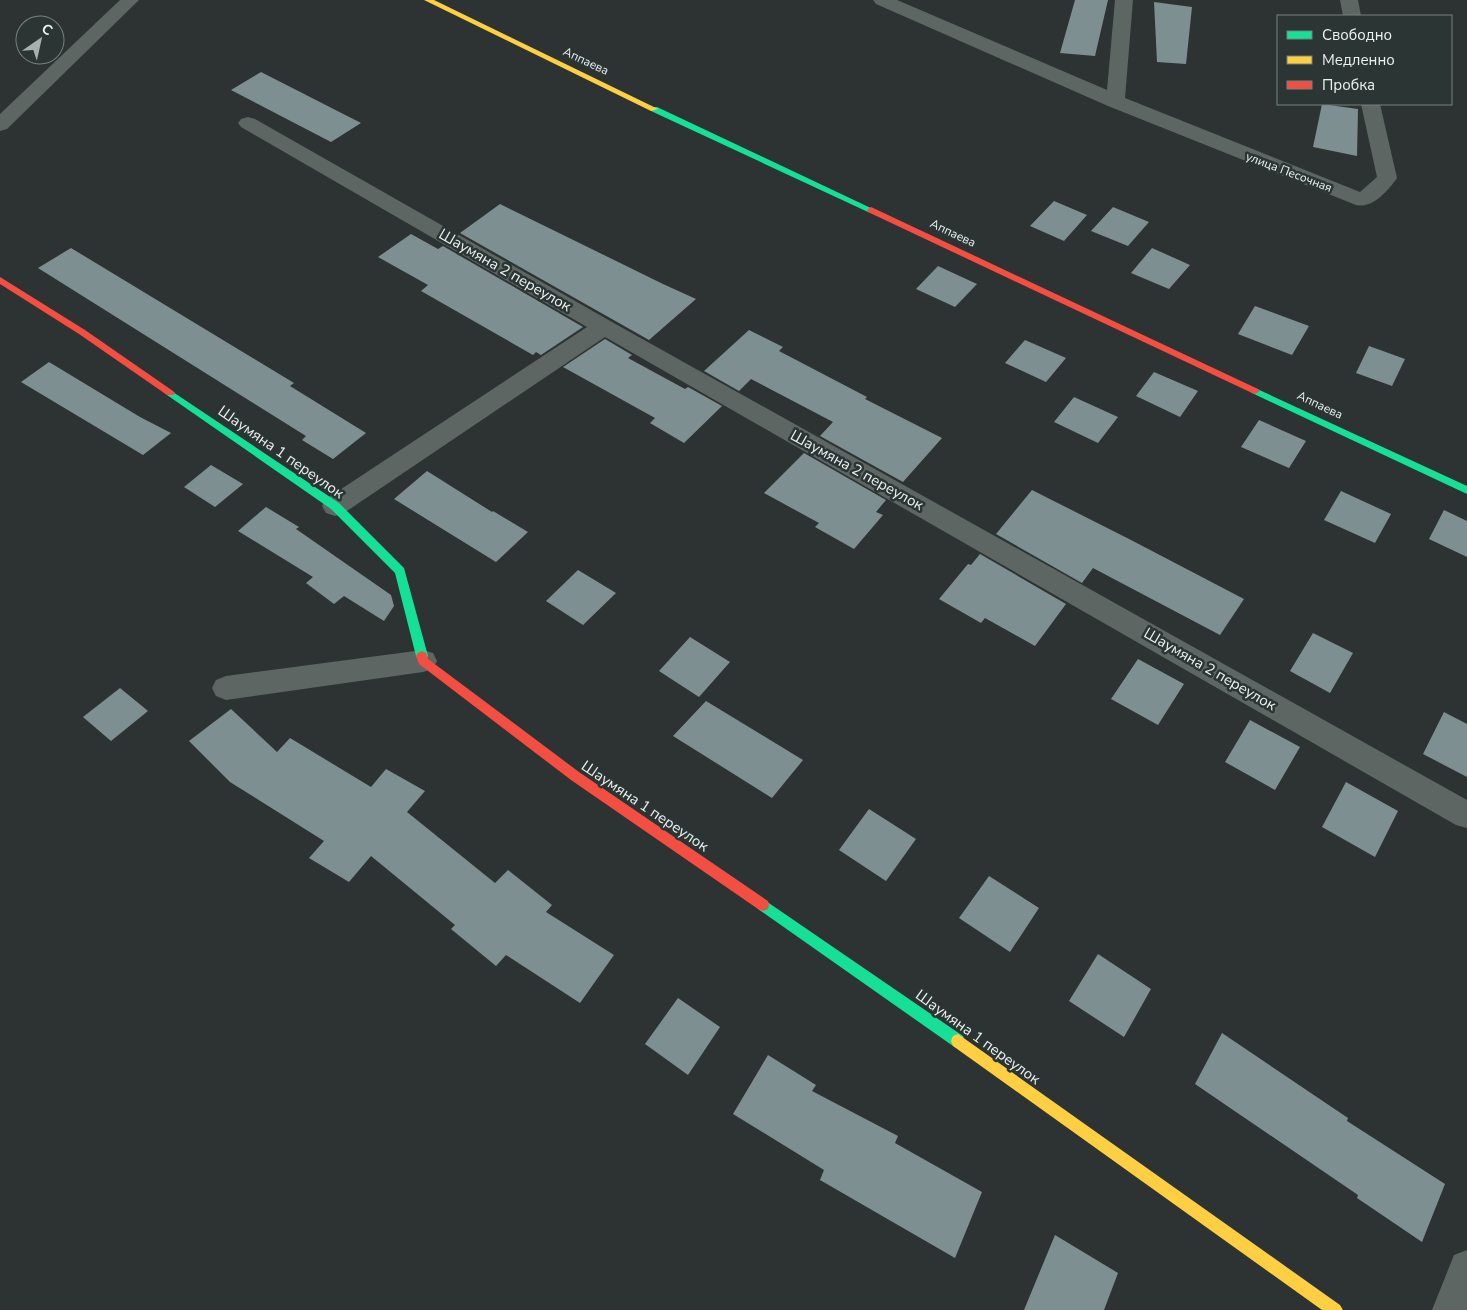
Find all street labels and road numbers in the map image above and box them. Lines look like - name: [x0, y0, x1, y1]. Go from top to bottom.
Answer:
- street label: Аппаева: [561, 43, 611, 79]
- street label: улица Песочная: [1244, 148, 1334, 196]
- street label: Аппаева: [928, 215, 978, 251]
- street label: Шаумяна 2 переулок: [435, 224, 575, 316]
- street label: Аппаева: [1295, 387, 1345, 423]
- street label: Шаумяна 1 переулок: [214, 401, 348, 503]
- street label: Шаумяна 2 переулок: [787, 425, 927, 515]
- street label: Шаумяна 2 переулок: [1140, 623, 1280, 715]
- street label: Шаумяна 1 переулок: [577, 756, 713, 856]
- street label: Шаумяна 1 переулок: [912, 985, 1044, 1089]

